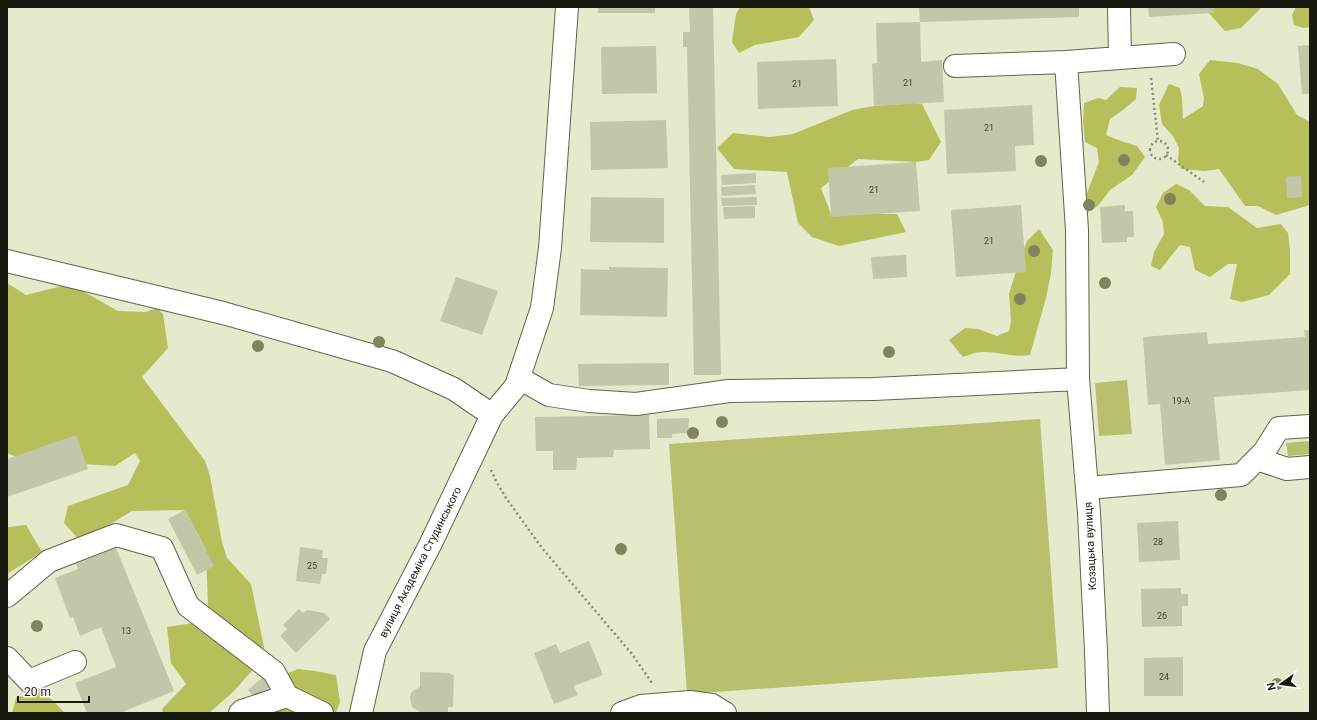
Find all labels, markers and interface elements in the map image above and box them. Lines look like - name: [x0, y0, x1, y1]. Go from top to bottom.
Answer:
- house number: 21: [903, 78, 913, 88]
- house number: 21: [792, 79, 802, 89]
- house number: 21: [984, 123, 994, 133]
- house number: 21: [869, 185, 879, 195]
- house number: 21: [984, 236, 994, 246]
- house number: 19-А: [1172, 396, 1190, 406]
- street label: вулиця Академіка Студинського: [377, 485, 464, 640]
- street label: Козацька вулиця: [1082, 501, 1099, 590]
- house number: 28: [1153, 537, 1163, 547]
- house number: 25: [307, 561, 317, 571]
- house number: 26: [1157, 611, 1167, 621]
- house number: 13: [121, 626, 131, 636]
- north arrow: [1261, 664, 1301, 704]
- house number: 24: [1159, 672, 1169, 682]
- scale bar: [18, 678, 89, 704]
- text: N: [1264, 681, 1279, 692]
- text: 20 m: [24, 685, 51, 699]

